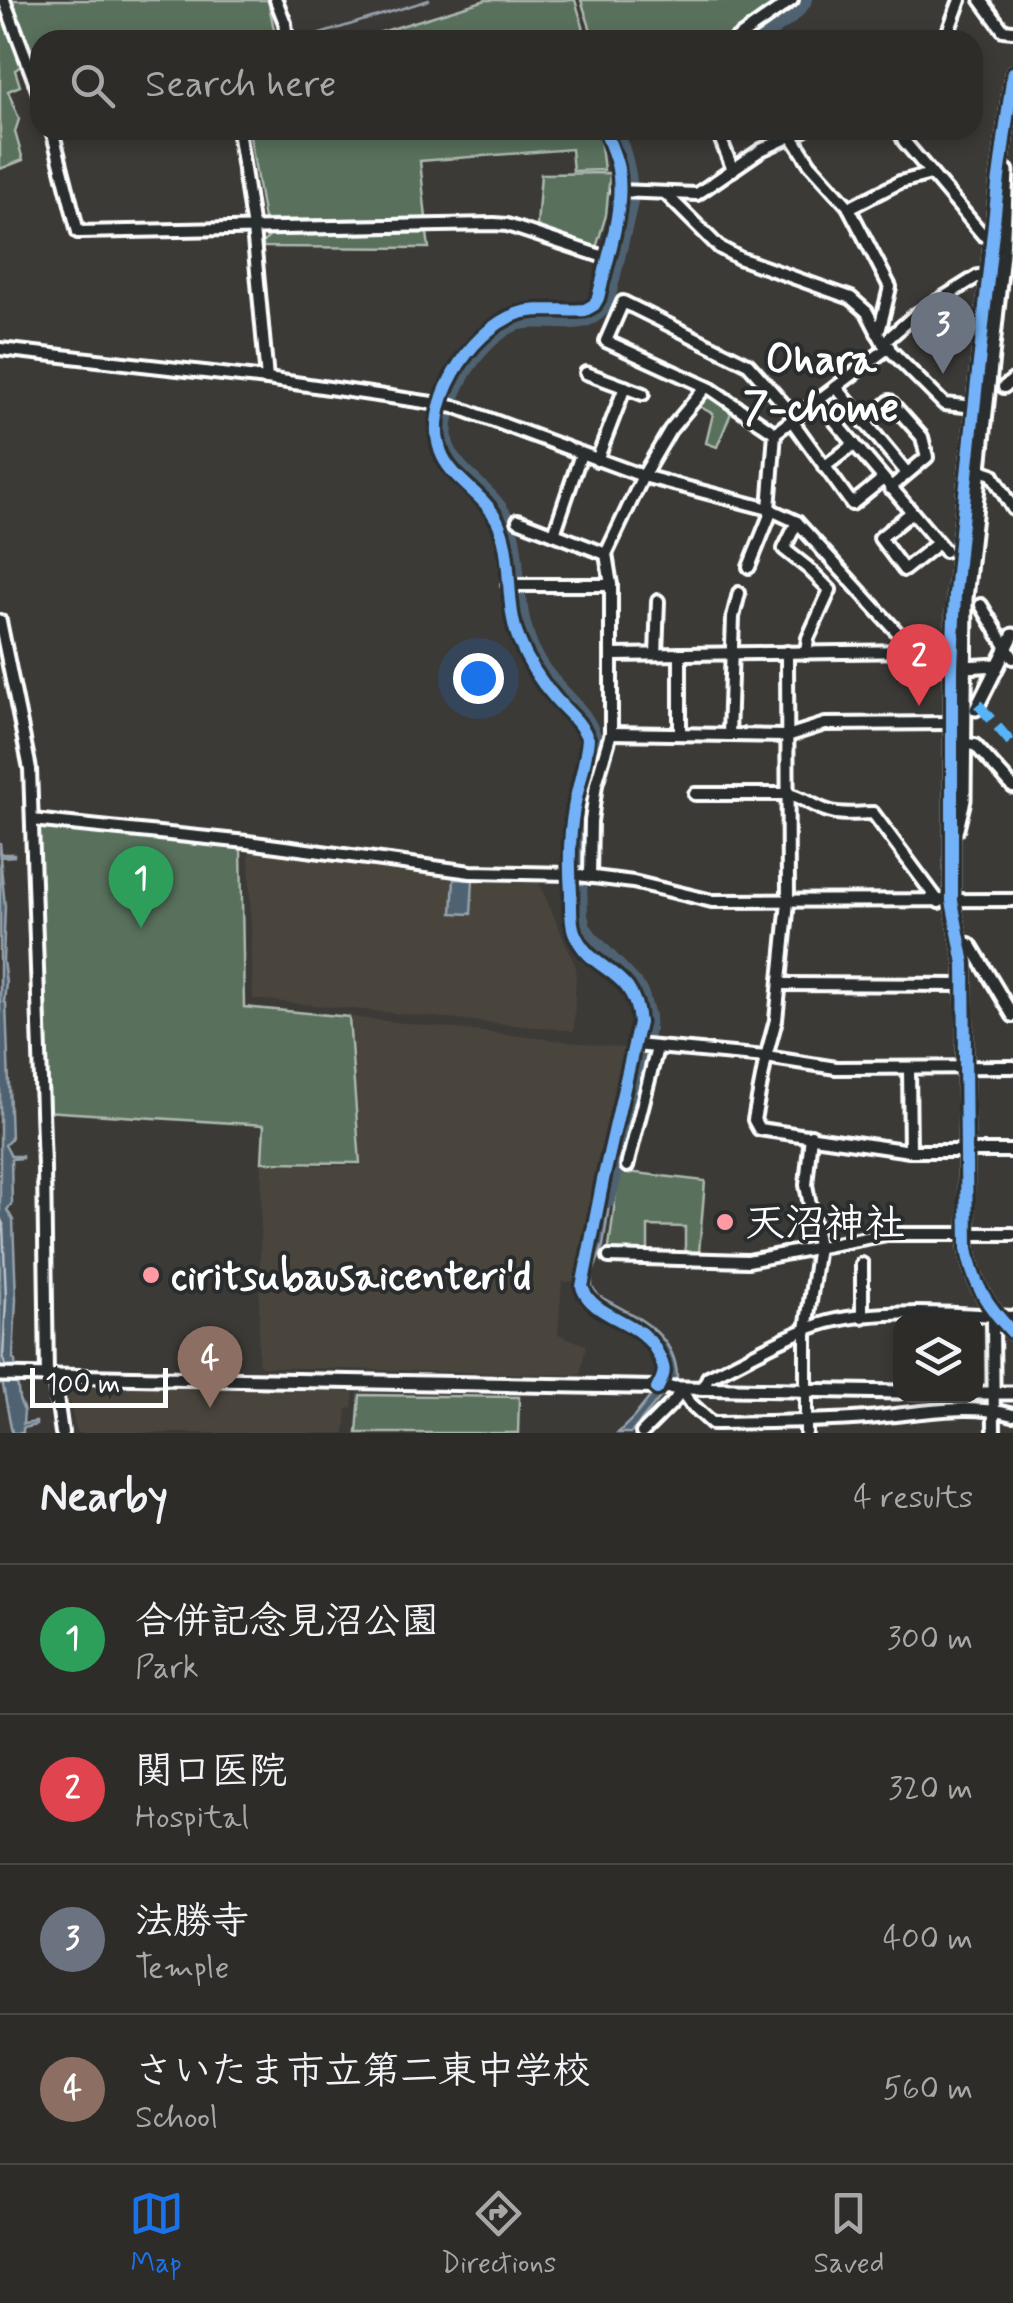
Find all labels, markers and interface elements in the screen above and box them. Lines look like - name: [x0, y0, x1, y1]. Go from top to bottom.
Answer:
- search box: [30, 30, 983, 140]
- icon: search: [65, 58, 120, 113]
- text: Search here: [145, 61, 336, 110]
- pin: 3: [910, 292, 976, 374]
- district label: Ohara 7-chome: [743, 334, 899, 437]
- pin: 2: [886, 624, 952, 706]
- your location: [453, 653, 504, 704]
- pin: 1: [108, 846, 174, 928]
- place label: 天沼神社: [745, 1199, 905, 1251]
- marker: 天沼神社: [714, 1211, 736, 1233]
- place label: ciritsubausaicenteri'd: [171, 1252, 531, 1304]
- marker: ciritsubausaicenteri'd: [140, 1264, 162, 1286]
- map controls: [893, 1313, 983, 1403]
- button: layers: [893, 1313, 983, 1403]
- pin: 4: [178, 1326, 242, 1408]
- scale bar: [30, 1363, 168, 1408]
- text: 100 m: [45, 1367, 120, 1404]
- text: Nearby: [40, 1471, 168, 1526]
- text: 4 results: [853, 1477, 973, 1519]
- text: 合併記念見沼公園: [135, 1598, 439, 1647]
- text: 1: [65, 1618, 80, 1660]
- text: 300 m: [887, 1618, 973, 1660]
- text: Park: [135, 1647, 199, 1689]
- text: 関口医院: [135, 1748, 287, 1797]
- text: 2: [65, 1768, 80, 1810]
- text: 320 m: [888, 1768, 973, 1810]
- text: Hospital: [135, 1797, 249, 1839]
- text: 法勝寺: [135, 1898, 249, 1947]
- text: 3: [65, 1918, 80, 1960]
- text: 400 m: [883, 1918, 973, 1960]
- text: Temple: [135, 1947, 230, 1989]
- text: さいたま市立第二東中学校: [135, 2048, 590, 2097]
- text: 4: [63, 2068, 82, 2110]
- text: 560 m: [883, 2068, 973, 2110]
- text: School: [135, 2097, 218, 2139]
- tab: Map: [129, 2186, 184, 2283]
- tab: Directions: [441, 2186, 556, 2283]
- tab: Saved: [814, 2186, 884, 2283]

